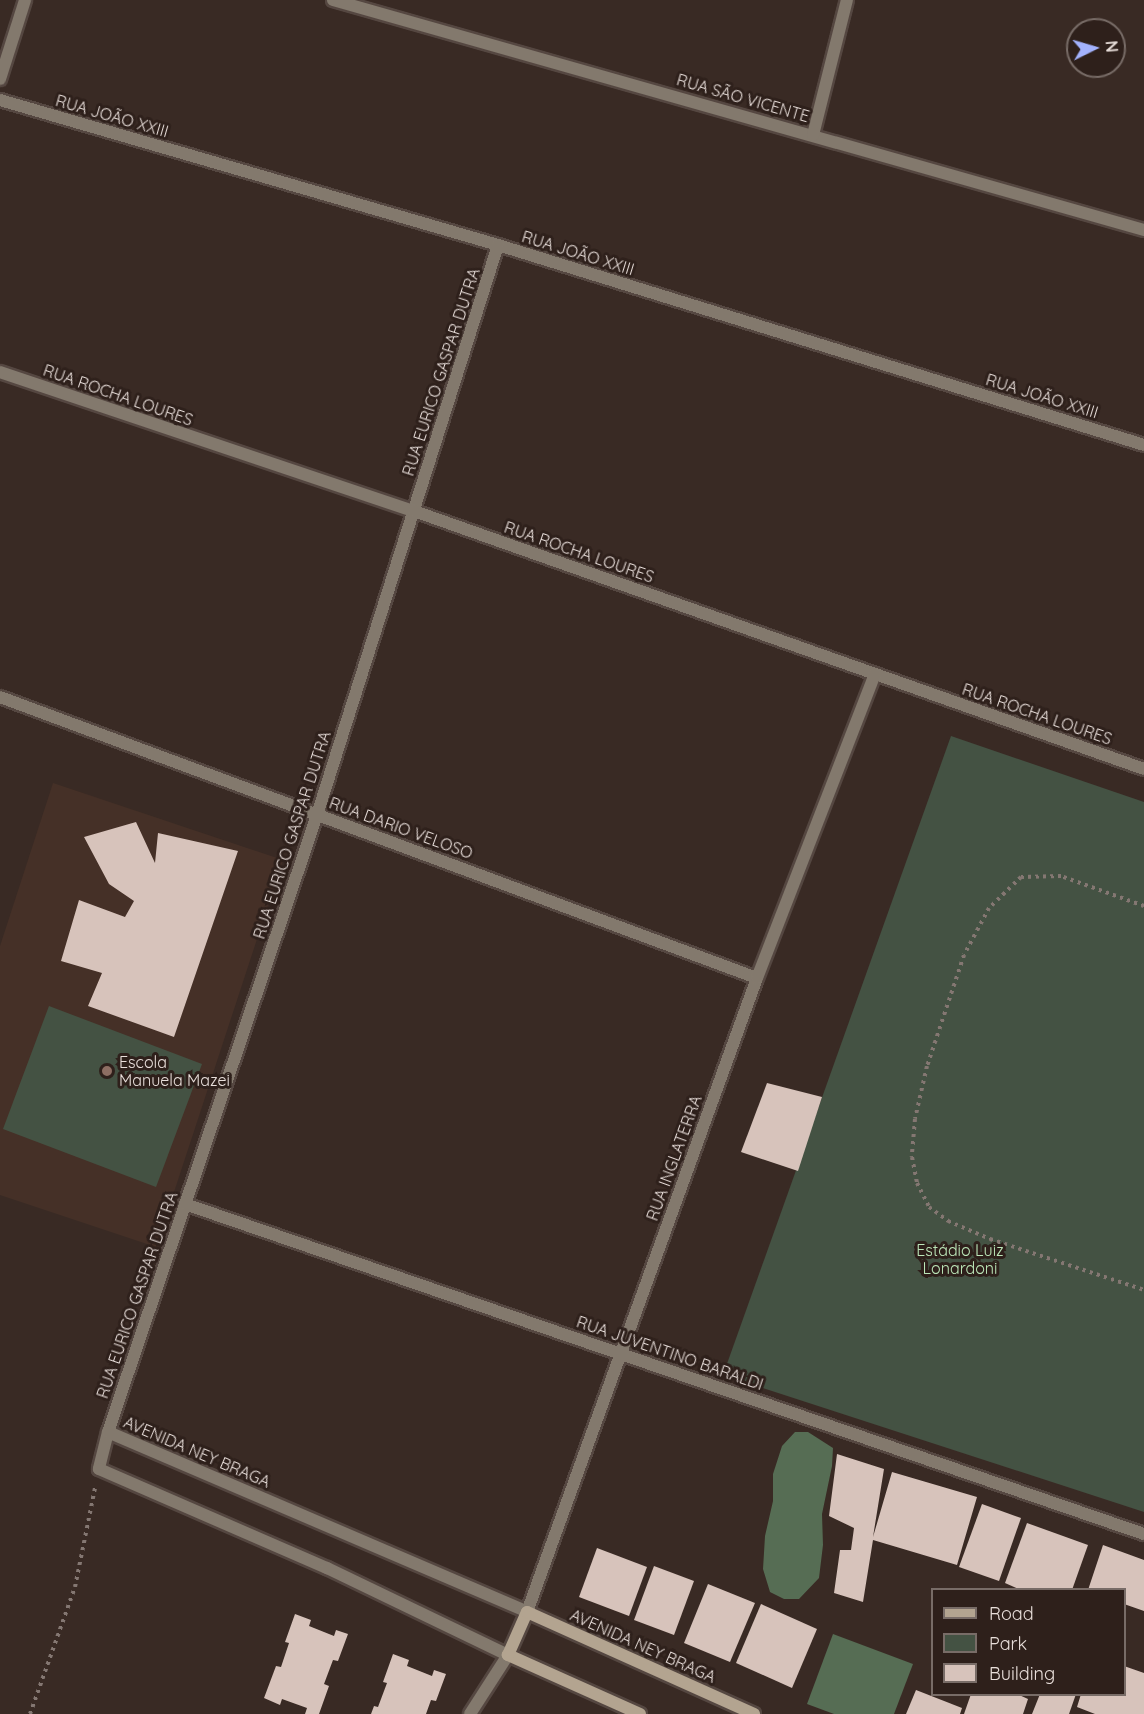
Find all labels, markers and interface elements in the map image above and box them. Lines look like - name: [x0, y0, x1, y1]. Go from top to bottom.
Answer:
- north arrow: [1066, 18, 1126, 78]
- text: N: [1101, 40, 1122, 53]
- street label: RUA SÃO VICENTE: [674, 70, 812, 126]
- street label: RUA JOÃO XXIII: [53, 91, 171, 141]
- street label: RUA JOÃO XXIII: [520, 227, 636, 279]
- street label: RUA EURICO GASPAR DUTRA: [398, 266, 484, 478]
- street label: RUA ROCHA LOURES: [41, 360, 195, 430]
- street label: RUA JOÃO XXIII: [984, 370, 1100, 422]
- street label: RUA ROCHA LOURES: [502, 517, 656, 587]
- street label: RUA ROCHA LOURES: [960, 679, 1114, 749]
- street label: RUA EURICO GASPAR DUTRA: [249, 729, 335, 941]
- street label: RUA DARIO VELOSO: [327, 793, 475, 863]
- place label: Escola Manuela Mazei: [119, 1052, 230, 1090]
- marker: Escola Manuela Mazei: [100, 1064, 114, 1078]
- street label: RUA INGLATERRA: [642, 1093, 706, 1223]
- street label: RUA EURICO GASPAR DUTRA: [93, 1189, 181, 1401]
- park label: Estádio Luiz Lonardoni: [916, 1240, 1004, 1278]
- street label: RUA JUVENTINO BARALDI: [574, 1312, 766, 1394]
- street label: AVENIDA NEY BRAGA: [121, 1412, 273, 1492]
- legend: [931, 1588, 1126, 1696]
- text: Road: [989, 1602, 1034, 1625]
- street label: AVENIDA NEY BRAGA: [567, 1605, 719, 1687]
- text: Park: [989, 1632, 1027, 1655]
- text: Building: [989, 1662, 1055, 1685]

